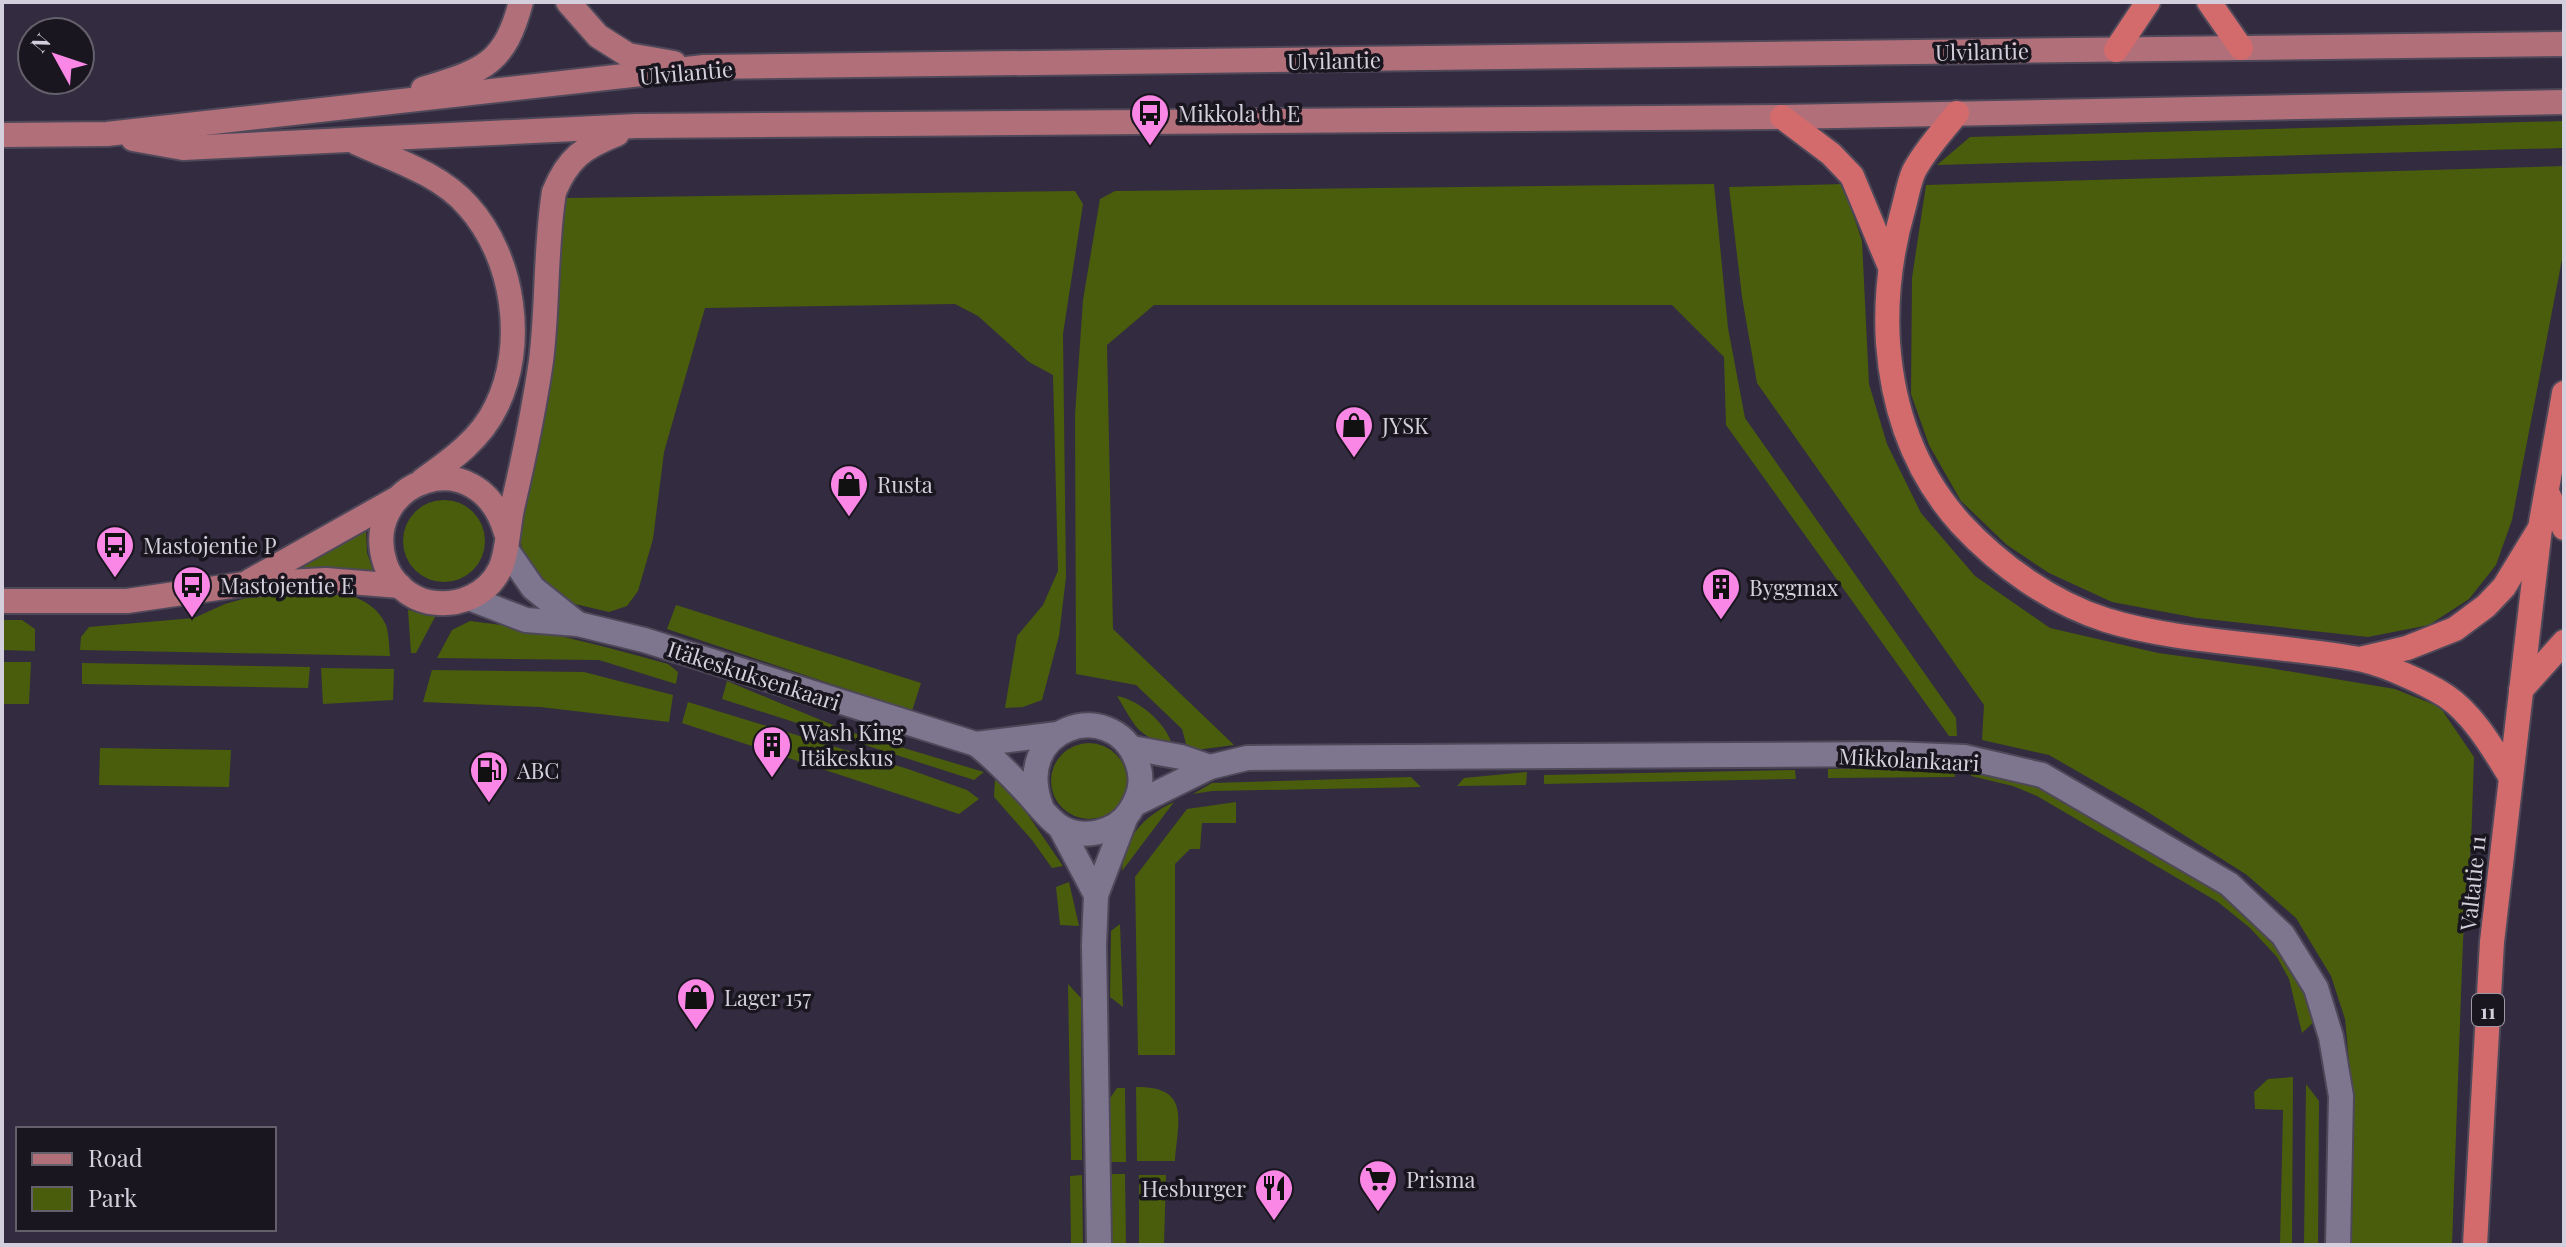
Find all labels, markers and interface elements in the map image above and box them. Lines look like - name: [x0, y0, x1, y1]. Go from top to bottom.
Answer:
- north arrow: [16, 16, 96, 96]
- text: N: [23, 27, 57, 58]
- street label: Ulvilantie: [1935, 35, 2029, 67]
- street label: Ulvilantie: [1287, 44, 1381, 76]
- street label: Ulvilantie: [638, 53, 734, 91]
- bus stop icon: Mikkola th E: [1129, 92, 1171, 147]
- place label: Mikkola th E: [1178, 98, 1300, 128]
- shop icon: JYSK: [1333, 404, 1375, 459]
- place label: JYSK: [1381, 410, 1429, 440]
- shop icon: Rusta: [828, 463, 870, 518]
- place label: Rusta: [877, 469, 933, 499]
- bus stop icon: Mastojentie P: [94, 524, 136, 579]
- place label: Mastojentie P: [143, 530, 277, 560]
- bus stop icon: Mastojentie E: [171, 564, 213, 619]
- building icon: Byggmax: [1700, 566, 1742, 621]
- place label: Mastojentie E: [220, 570, 354, 600]
- place label: Byggmax: [1749, 572, 1839, 602]
- street label: Itäkeskuksenkaari: [664, 633, 844, 717]
- place label: Wash King Itäkeskus: [799, 717, 904, 772]
- building icon: Wash King Itäkeskus: [751, 724, 793, 779]
- street label: Mikkolankaari: [1838, 740, 1980, 778]
- fuel station icon: ABC: [468, 749, 510, 804]
- place label: ABC: [516, 755, 559, 785]
- street label: Valtatie 11: [2452, 834, 2492, 933]
- shop icon: Lager 157: [675, 976, 717, 1031]
- place label: Lager 157: [724, 982, 811, 1012]
- road number: 11: [2472, 994, 2504, 1026]
- legend: [16, 1127, 276, 1231]
- text: Road: [88, 1141, 143, 1173]
- supermarket icon: Prisma: [1357, 1158, 1399, 1213]
- place label: Prisma: [1406, 1164, 1475, 1194]
- restaurant icon: Hesburger: [1253, 1167, 1295, 1222]
- place label: Hesburger: [1141, 1173, 1246, 1203]
- text: Park: [88, 1181, 138, 1213]

